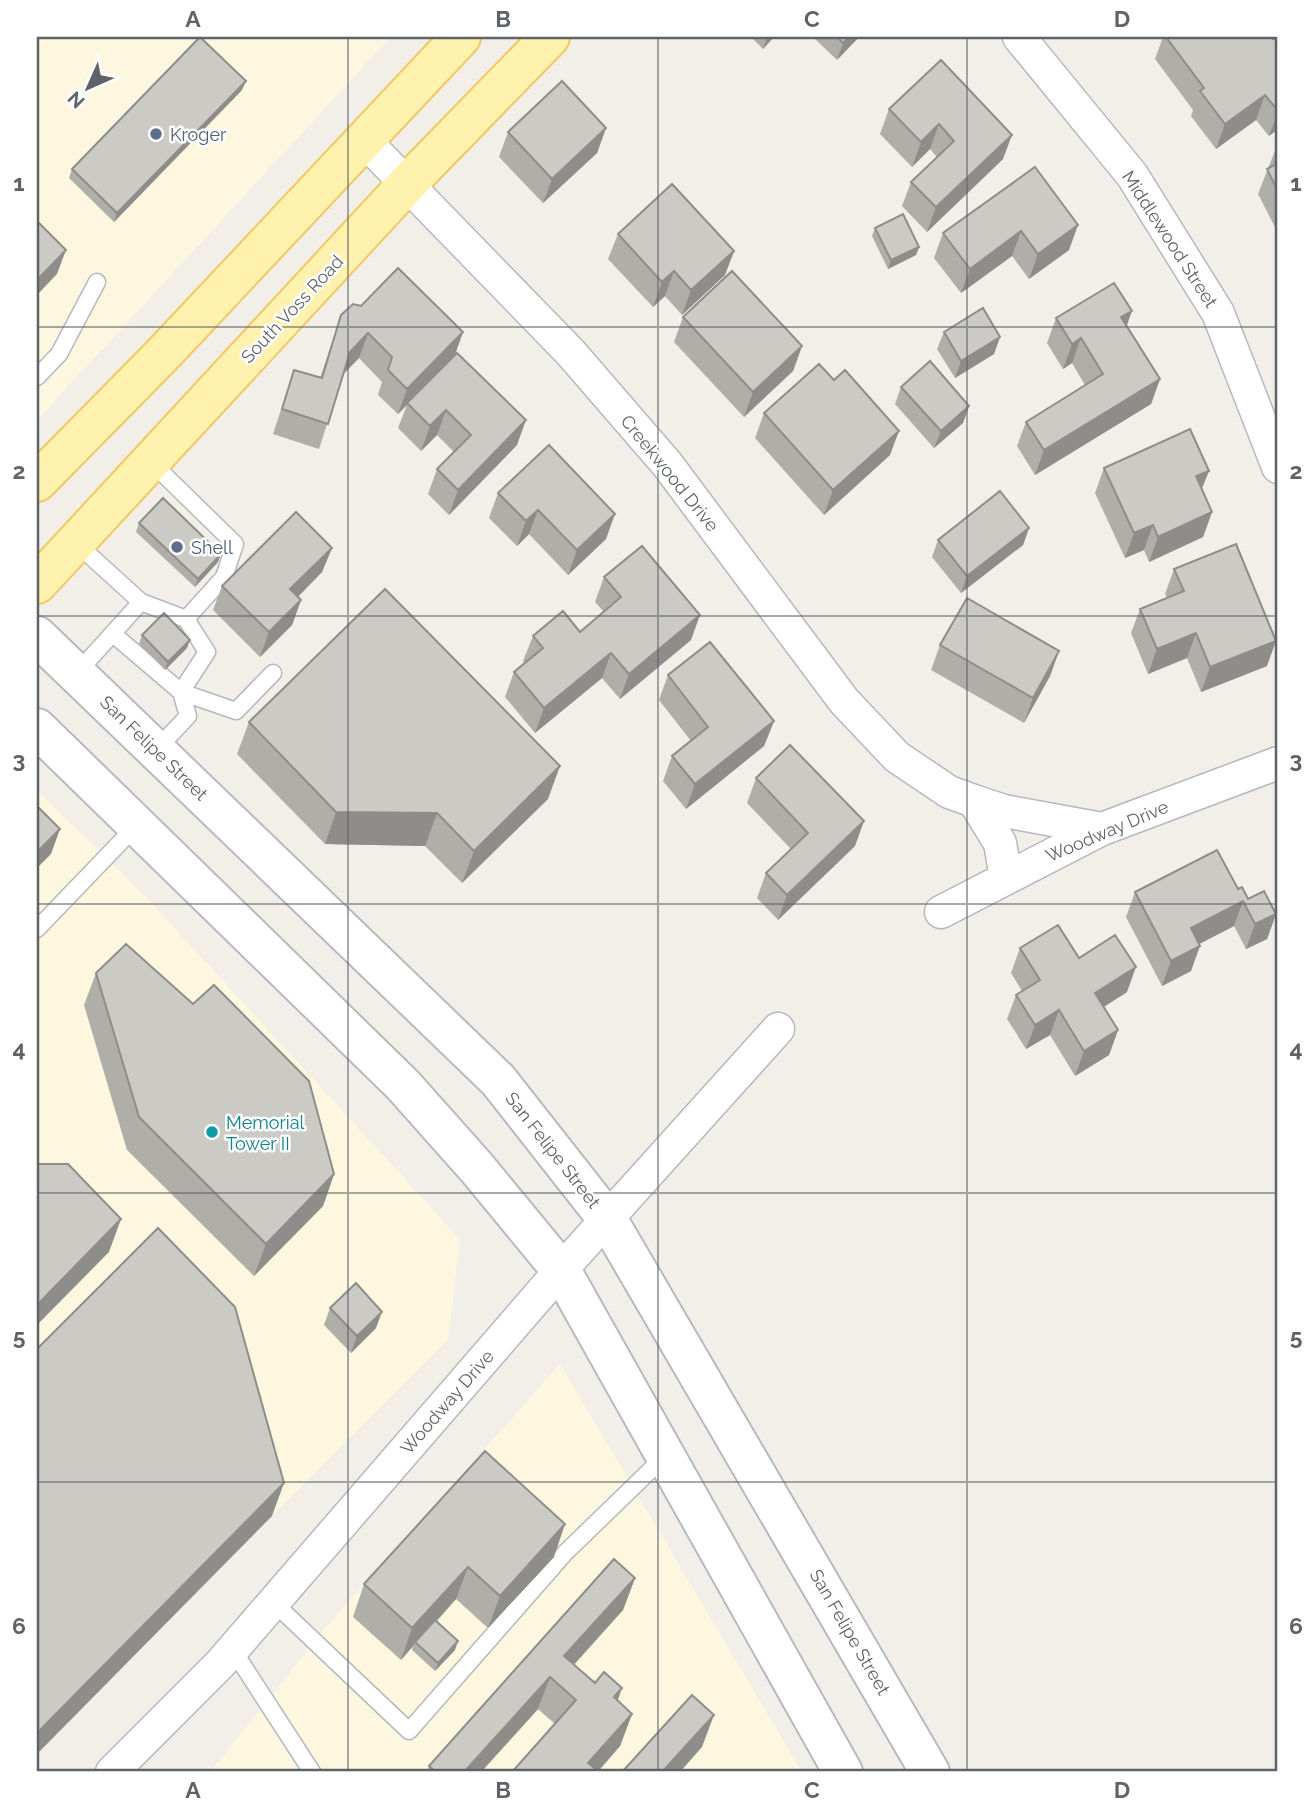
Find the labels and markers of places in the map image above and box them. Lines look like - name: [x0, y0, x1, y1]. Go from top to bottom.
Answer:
- place label: Kroger: [170, 124, 227, 145]
- marker: Kroger: [148, 126, 164, 142]
- place label: Shell: [191, 537, 233, 558]
- marker: Shell: [169, 539, 185, 555]
- place label: Memorial Tower II: [226, 1112, 305, 1154]
- marker: Memorial Tower II: [204, 1124, 220, 1140]

